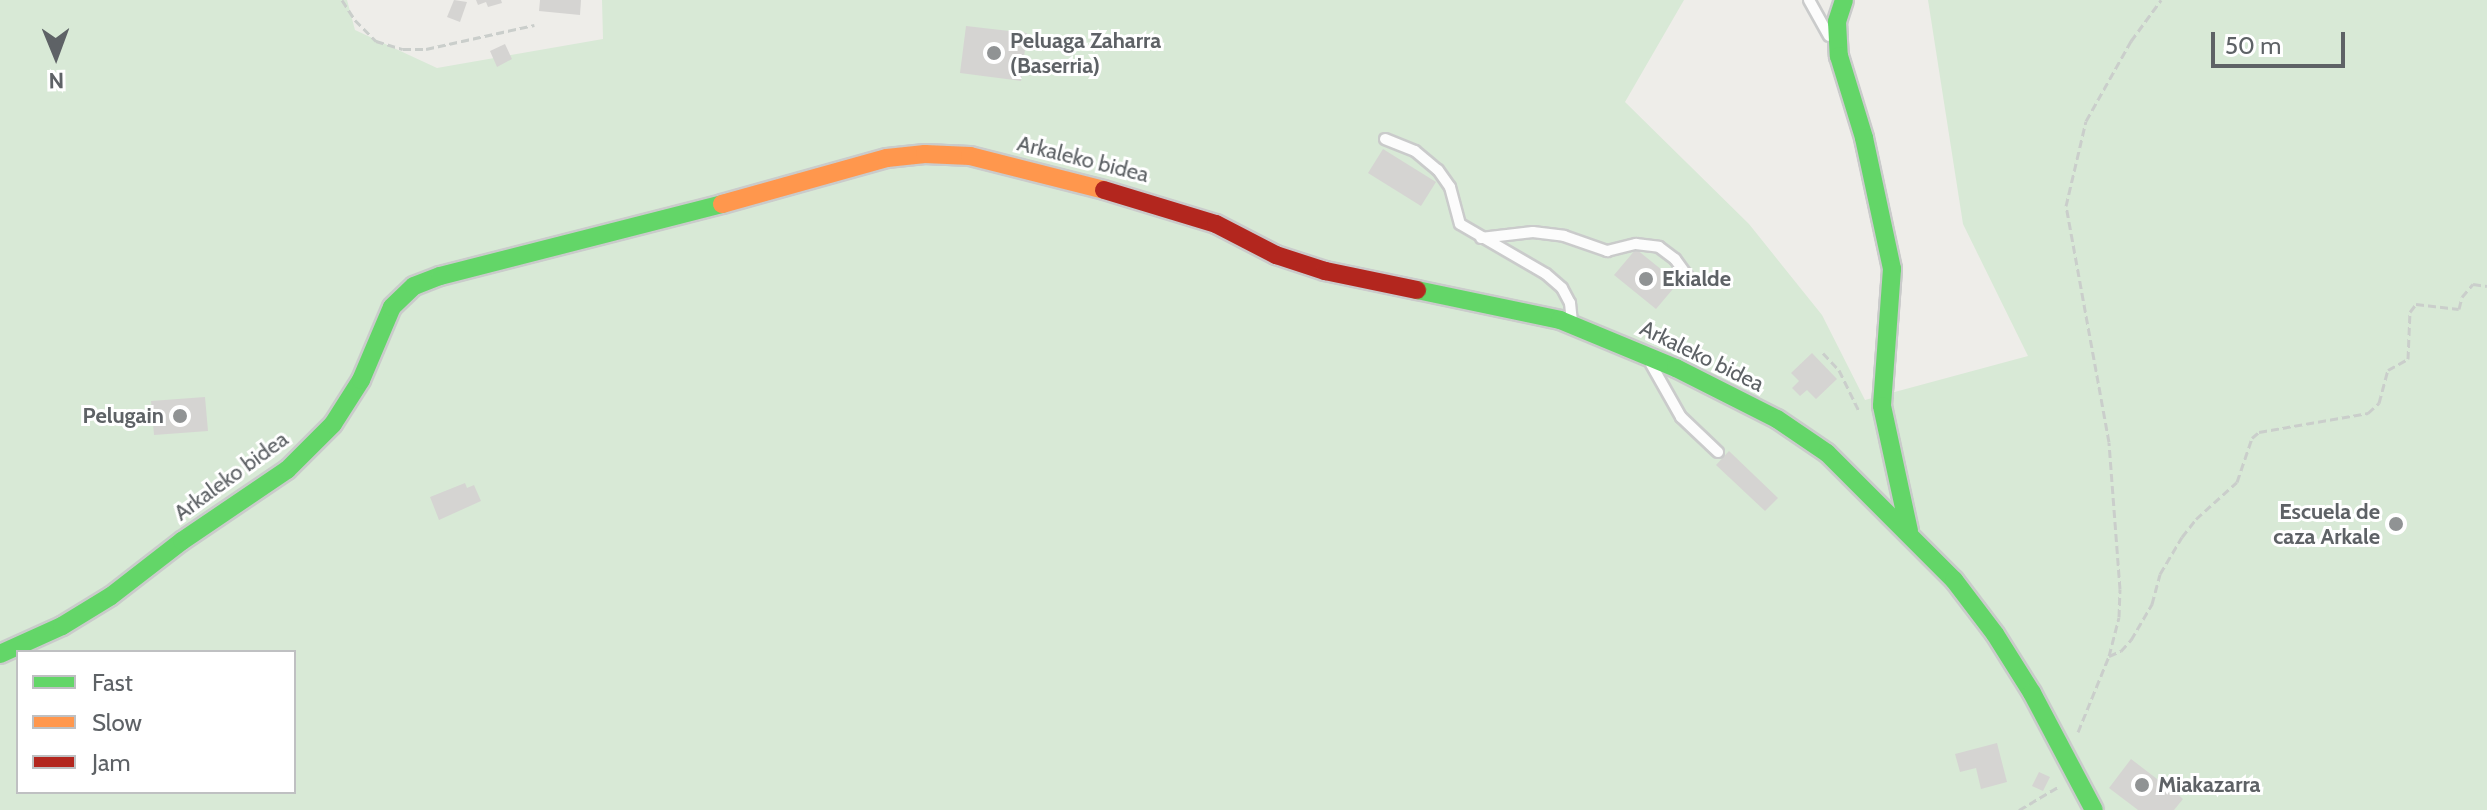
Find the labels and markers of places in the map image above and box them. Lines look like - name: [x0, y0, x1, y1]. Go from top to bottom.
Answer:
- place label: Peluaga Zaharra (Baserria): [1010, 27, 1161, 78]
- marker: Peluaga Zaharra (Baserria): [985, 44, 1003, 62]
- place label: Ekialde: [1662, 266, 1731, 292]
- marker: Ekialde: [1637, 270, 1655, 288]
- place label: Pelugain: [83, 403, 164, 429]
- marker: Pelugain: [171, 407, 189, 425]
- place label: Escuela de caza Arkale: [2273, 498, 2380, 550]
- marker: Escuela de caza Arkale: [2387, 515, 2405, 533]
- place label: Miakazarra: [2158, 772, 2261, 798]
- marker: Miakazarra: [2133, 776, 2151, 794]

